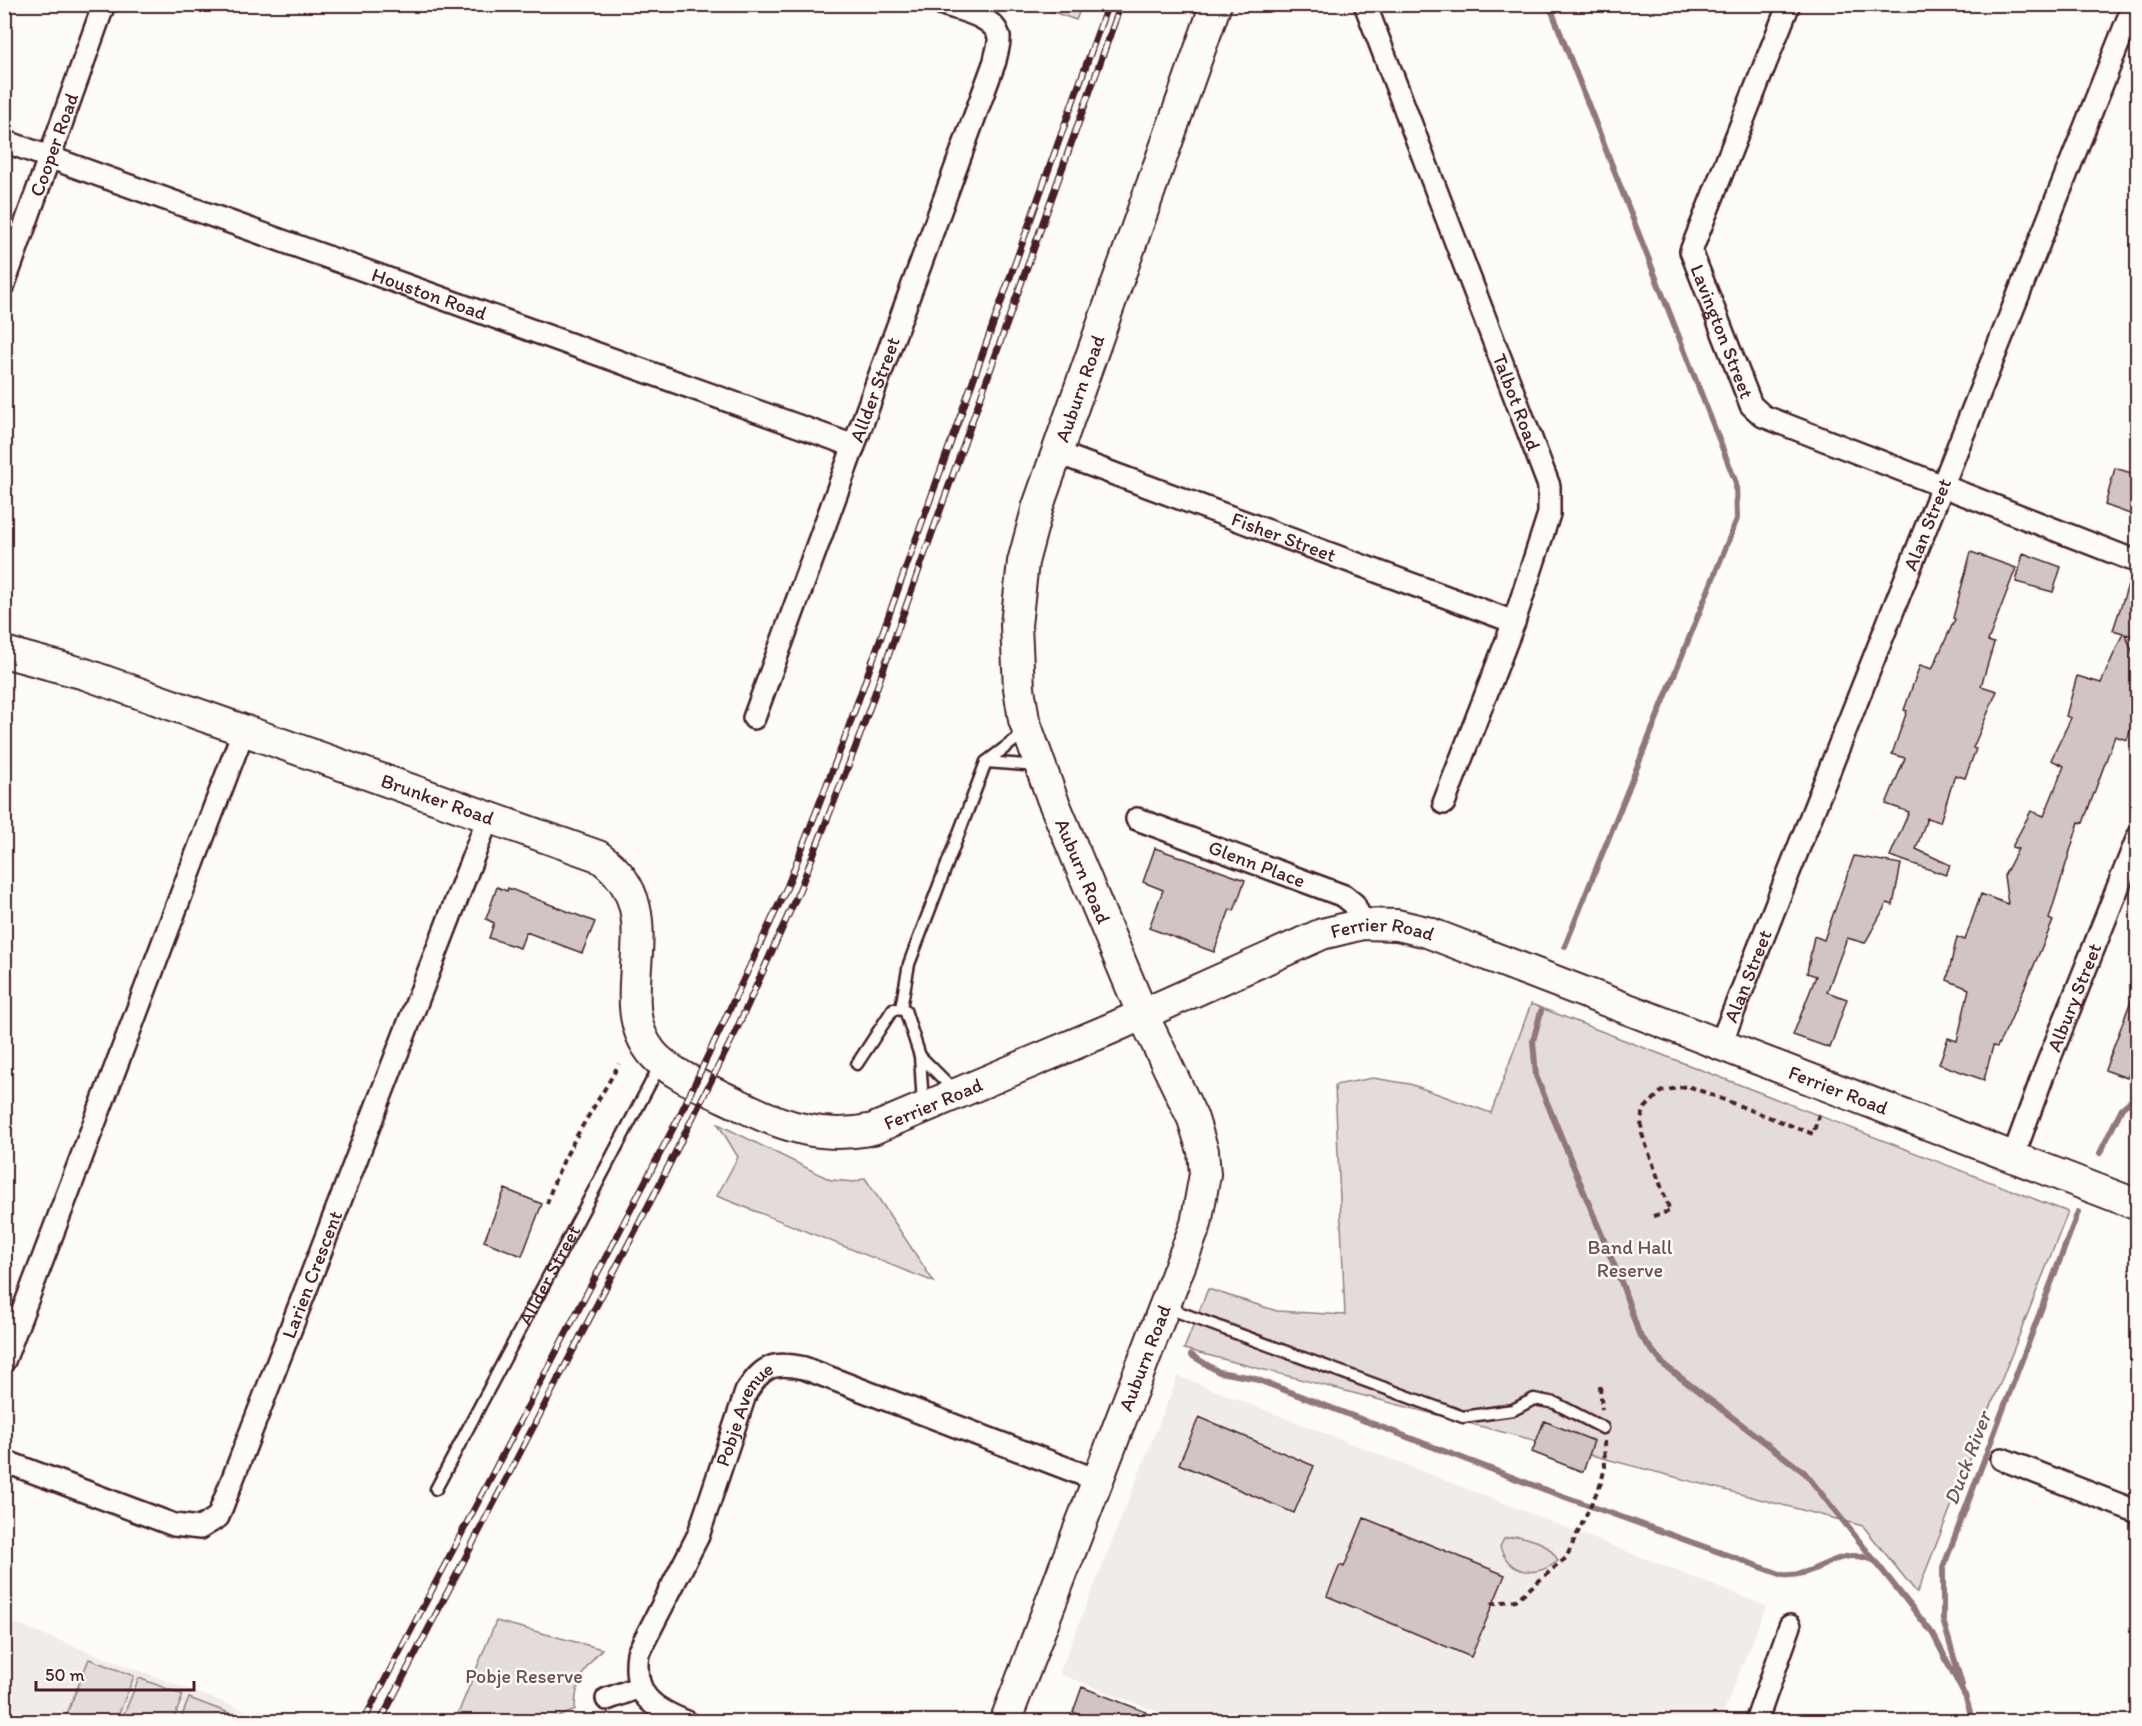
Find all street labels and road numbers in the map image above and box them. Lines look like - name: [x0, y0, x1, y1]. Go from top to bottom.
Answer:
- street label: Cooper Road: [24, 89, 83, 200]
- street label: Lavington Street: [1685, 261, 1759, 402]
- street label: Houston Road: [369, 262, 490, 325]
- street label: Auburn Road: [1050, 332, 1110, 445]
- street label: Allder Street: [844, 333, 905, 445]
- street label: Talbot Road: [1488, 350, 1546, 454]
- street label: Alan Street: [1898, 474, 1956, 574]
- street label: Fisher Street: [1228, 506, 1339, 567]
- street label: Brunker Road: [378, 768, 498, 830]
- street label: Auburn Road: [1050, 815, 1116, 927]
- street label: Glenn Place: [1205, 835, 1309, 893]
- street label: Ferrier Road: [1328, 912, 1438, 946]
- street label: Alan Street: [1718, 926, 1777, 1026]
- street label: Albury Street: [2042, 939, 2106, 1055]
- street label: Ferrier Road: [1785, 1060, 1892, 1120]
- street label: Ferrier Road: [880, 1072, 986, 1135]
- street label: Larien Crescent: [276, 1207, 347, 1342]
- street label: Allder Street: [513, 1221, 585, 1329]
- street label: Auburn Road: [1113, 1301, 1176, 1415]
- street label: Pobje Avenue: [710, 1356, 777, 1469]

